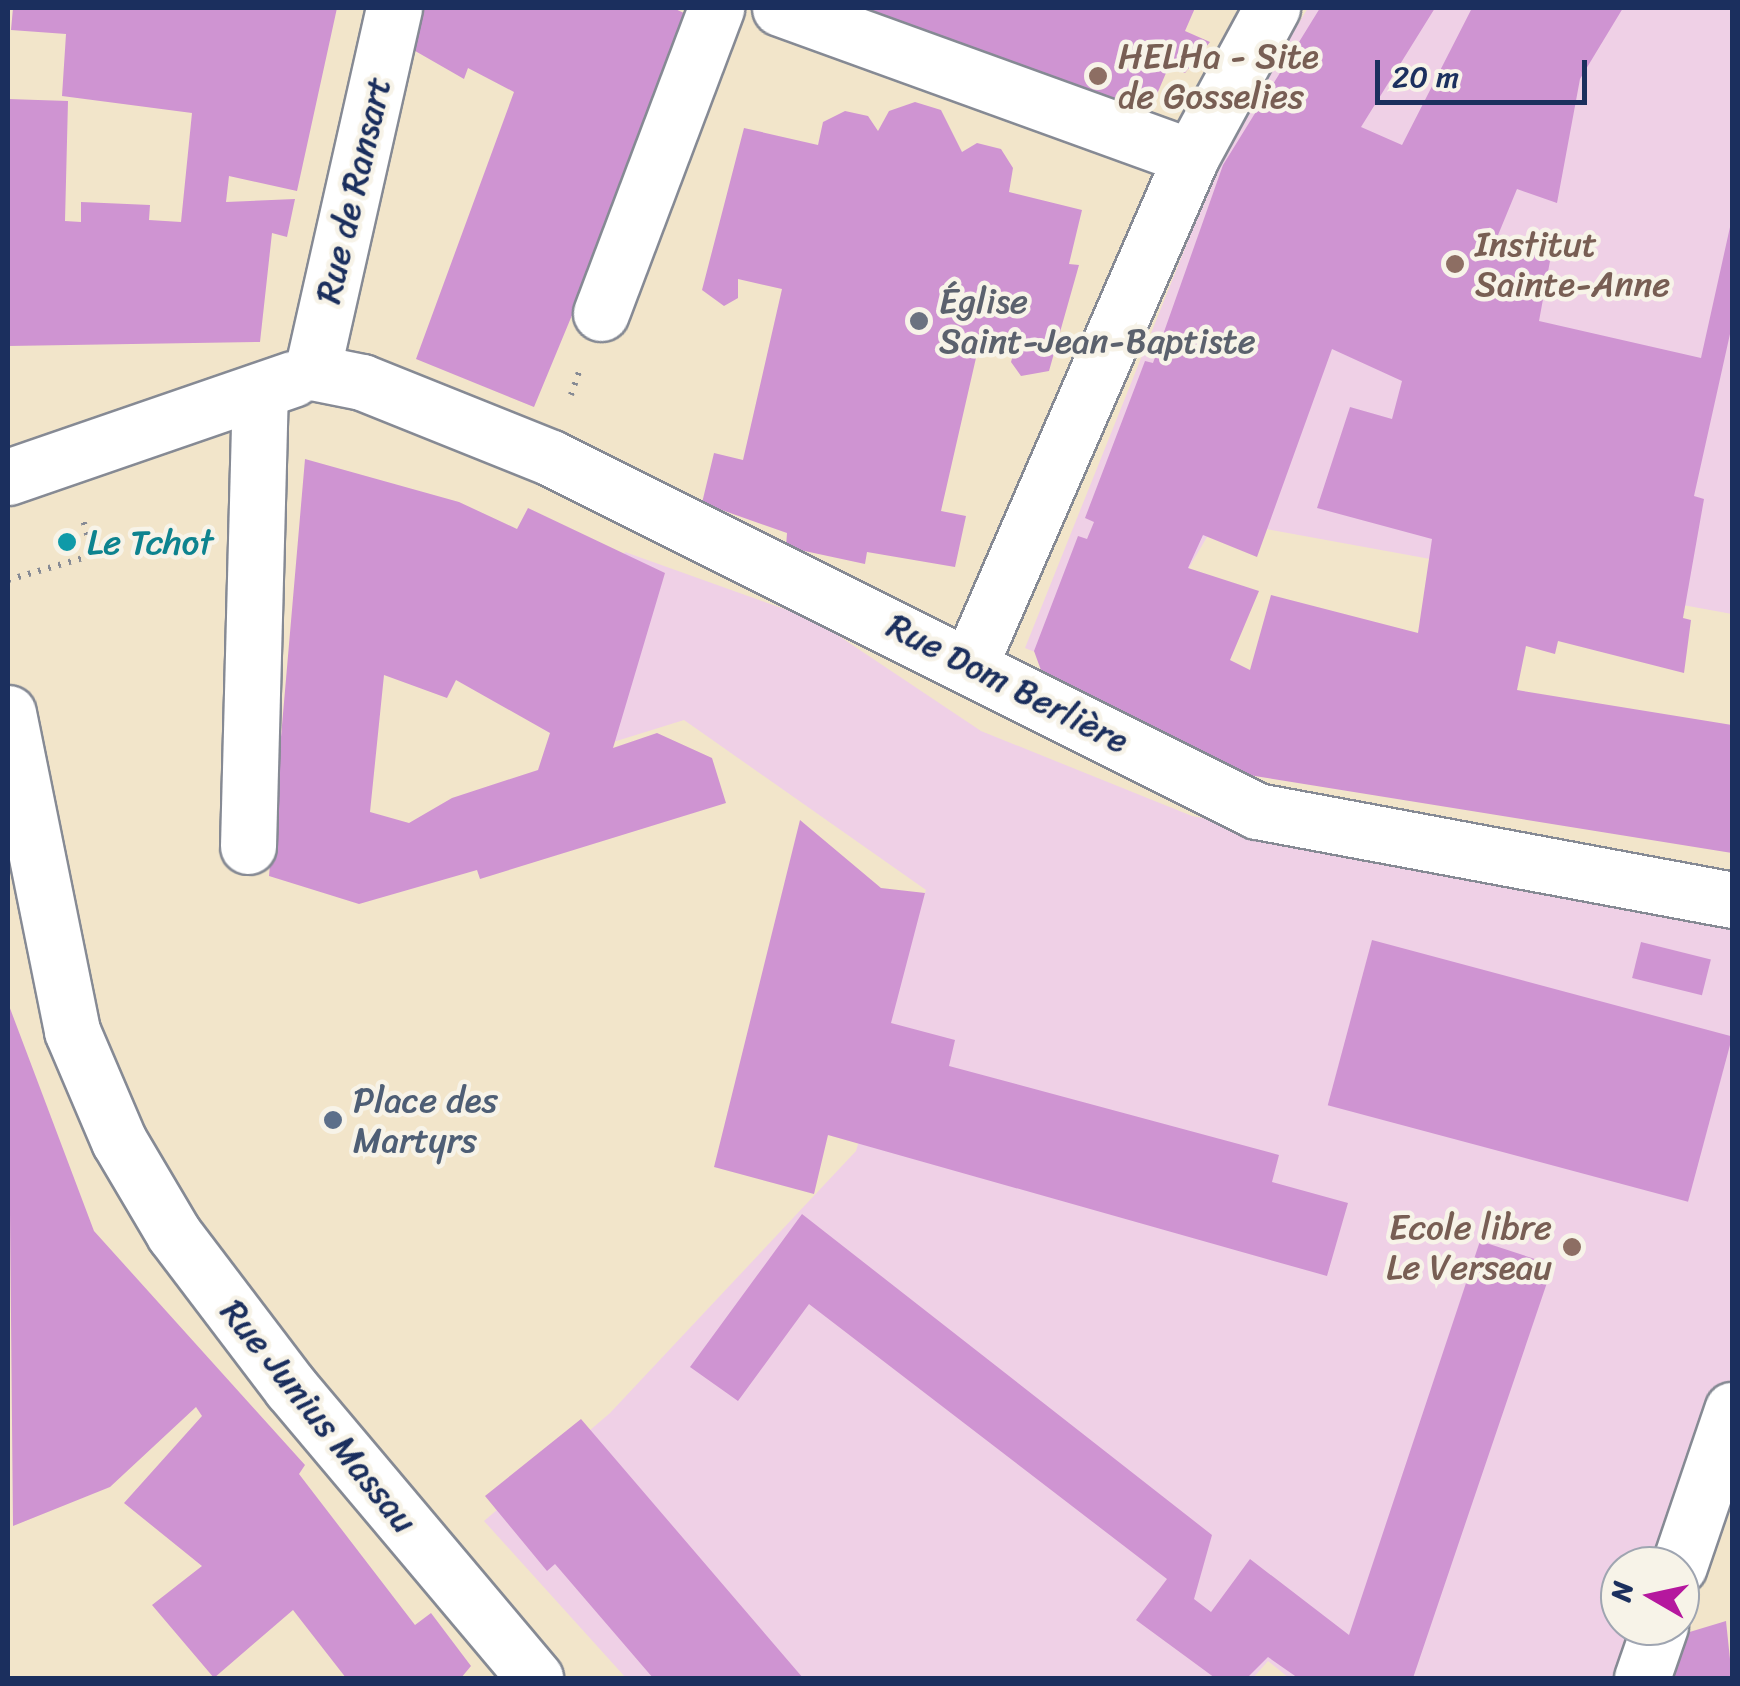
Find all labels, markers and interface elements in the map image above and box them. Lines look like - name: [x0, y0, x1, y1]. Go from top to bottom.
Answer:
- place label: HELHa - Site de Gosselies: [1118, 35, 1320, 117]
- scale bar: [1380, 40, 1592, 102]
- text: 20 m: [1392, 50, 1459, 104]
- marker: HELHa - Site de Gosselies: [1087, 65, 1109, 87]
- street label: Rue de Ransart: [306, 71, 400, 309]
- place label: Institut Sainte-Anne: [1475, 223, 1670, 305]
- marker: Institut Sainte-Anne: [1444, 253, 1466, 275]
- place label: Église Saint-Jean-Baptiste: [939, 280, 1256, 362]
- marker: Église Saint-Jean-Baptiste: [908, 310, 930, 332]
- place label: Le Tchot: [87, 521, 214, 563]
- marker: Le Tchot: [56, 531, 78, 553]
- street label: Rue Dom Berlière: [880, 604, 1136, 762]
- place label: Place des Martyrs: [353, 1079, 499, 1161]
- marker: Place des Martyrs: [322, 1109, 344, 1131]
- place label: Ecole libre Le Verseau: [1388, 1206, 1552, 1288]
- marker: Ecole libre Le Verseau: [1561, 1236, 1583, 1258]
- street label: Rue Junius Massau: [212, 1290, 426, 1542]
- north arrow: [1600, 1546, 1700, 1646]
- text: N: [1596, 1578, 1648, 1605]

